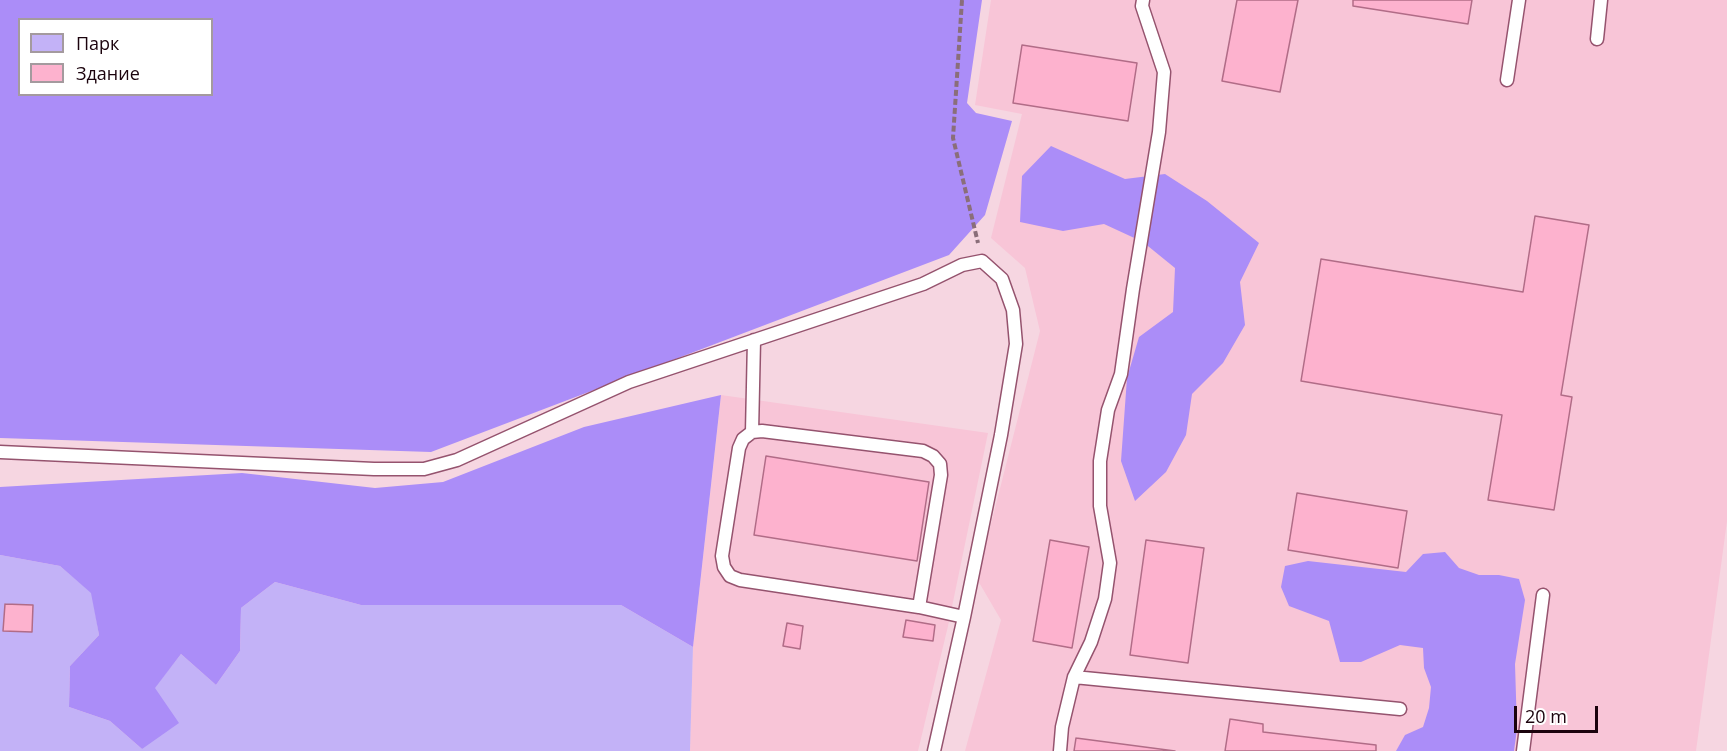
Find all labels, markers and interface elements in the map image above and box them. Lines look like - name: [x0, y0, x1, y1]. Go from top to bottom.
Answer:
- legend: [18, 18, 213, 96]
- text: Парк: [76, 31, 119, 55]
- text: Здание: [76, 61, 140, 85]
- scale bar: [1517, 694, 1601, 732]
- text: 20 m: [1525, 704, 1567, 728]

